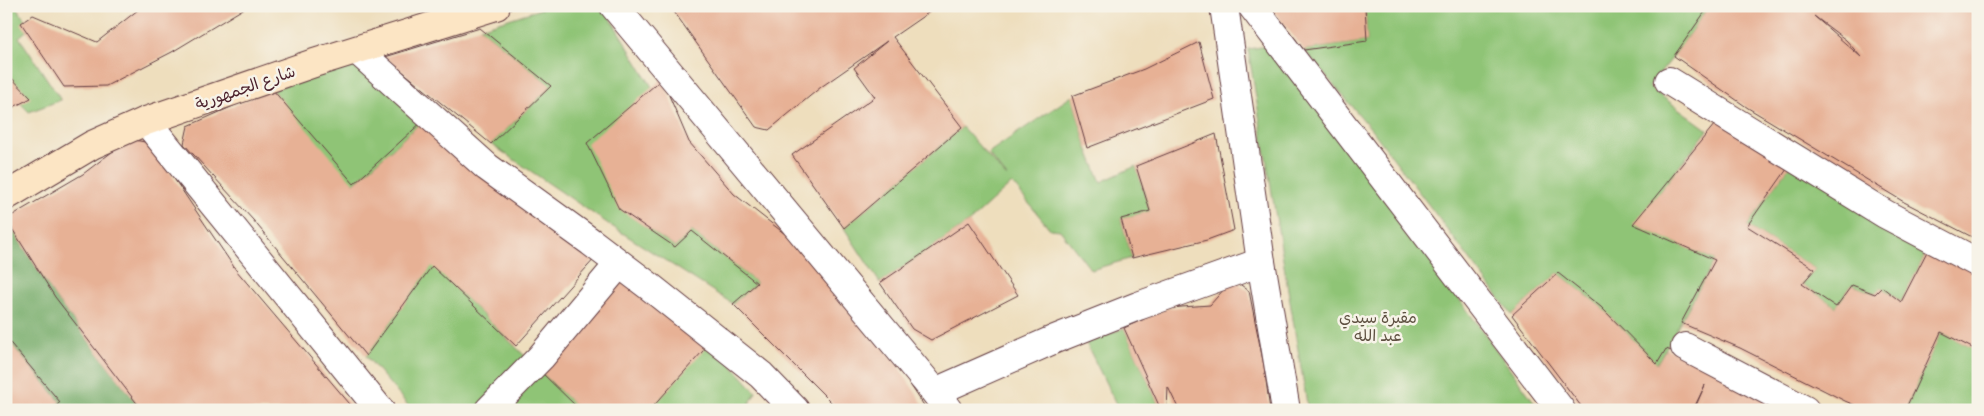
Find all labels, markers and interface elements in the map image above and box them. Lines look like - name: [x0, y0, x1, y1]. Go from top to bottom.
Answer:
- street label: شارع الجمهورية: [192, 61, 299, 117]
- park label: مقبرة سيدي عبد الله: [1339, 307, 1417, 349]

